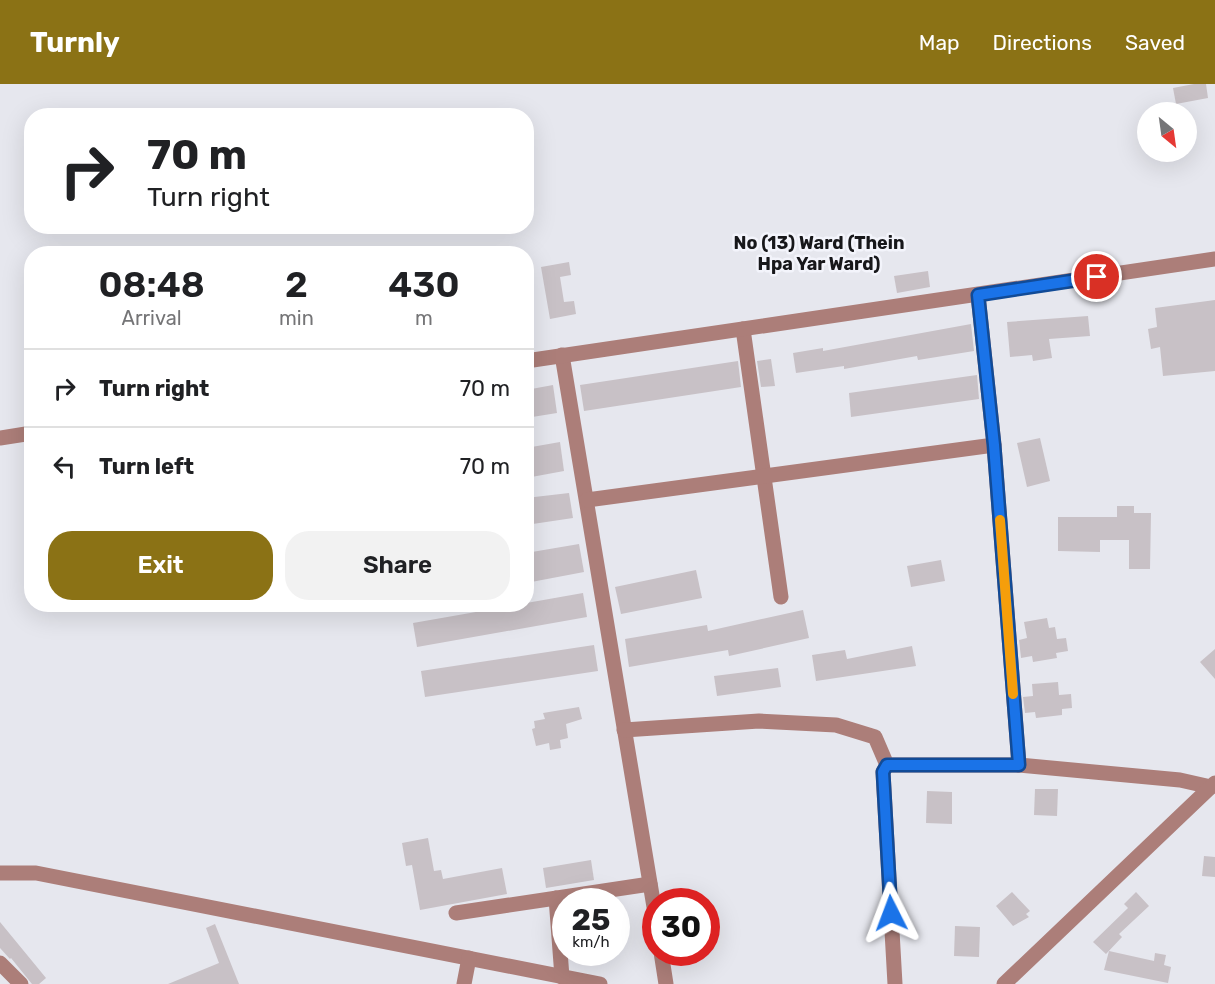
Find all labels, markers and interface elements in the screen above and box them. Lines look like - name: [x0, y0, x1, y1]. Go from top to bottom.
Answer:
- text: Turnly: [30, 26, 120, 59]
- text: Map: [919, 30, 960, 55]
- text: Directions: [993, 30, 1092, 55]
- text: Saved: [1125, 30, 1185, 55]
- north arrow: [1137, 102, 1197, 162]
- map controls: [1137, 102, 1197, 162]
- text: 70 m: [147, 130, 247, 180]
- icon: right: [48, 132, 126, 210]
- text: Turn right: [147, 181, 270, 213]
- district label: No (13) Ward (Thein Hpa Yar Ward): [733, 232, 905, 275]
- pin: [1071, 251, 1122, 302]
- icon: arrive: [1080, 260, 1113, 293]
- text: 08:48: [98, 263, 205, 306]
- text: 2: [285, 263, 308, 306]
- text: 430: [388, 263, 460, 306]
- text: Arrival: [122, 306, 182, 330]
- text: min: [279, 306, 314, 330]
- text: m: [415, 306, 433, 330]
- icon: right: [48, 372, 81, 405]
- text: Turn right: [99, 375, 209, 402]
- text: 70 m: [460, 375, 510, 402]
- icon: left: [48, 450, 81, 483]
- text: Turn left: [99, 453, 194, 480]
- text: 70 m: [460, 453, 510, 480]
- button: Exit: [48, 531, 273, 600]
- button: Share: [285, 531, 510, 600]
- position arrow: [859, 881, 923, 945]
- speed limit sign: 30: [642, 888, 720, 966]
- text: 25: [572, 902, 610, 938]
- text: km/h: [572, 933, 610, 951]

